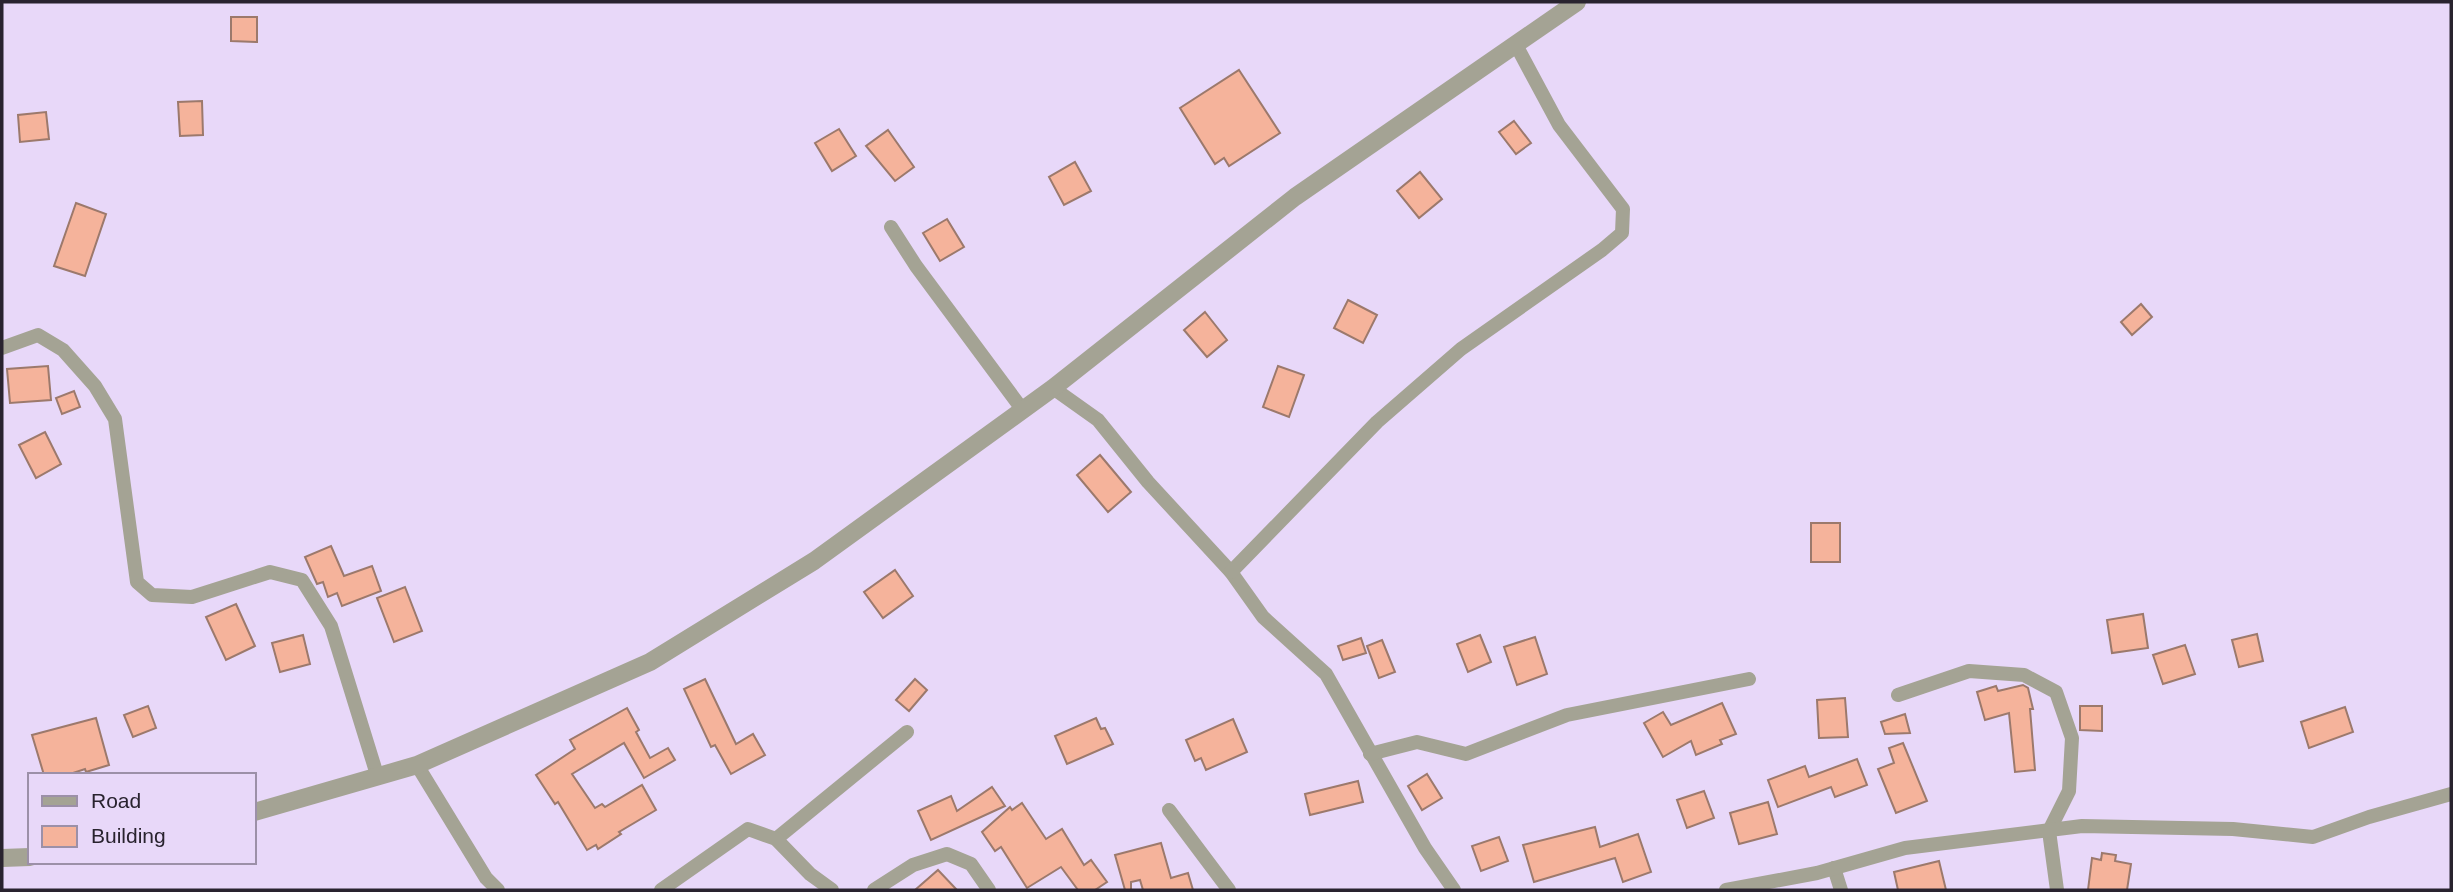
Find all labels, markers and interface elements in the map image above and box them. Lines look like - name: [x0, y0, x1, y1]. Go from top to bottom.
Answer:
- legend: [28, 773, 256, 864]
- text: Road: [91, 789, 141, 812]
- text: Building: [91, 824, 166, 847]

